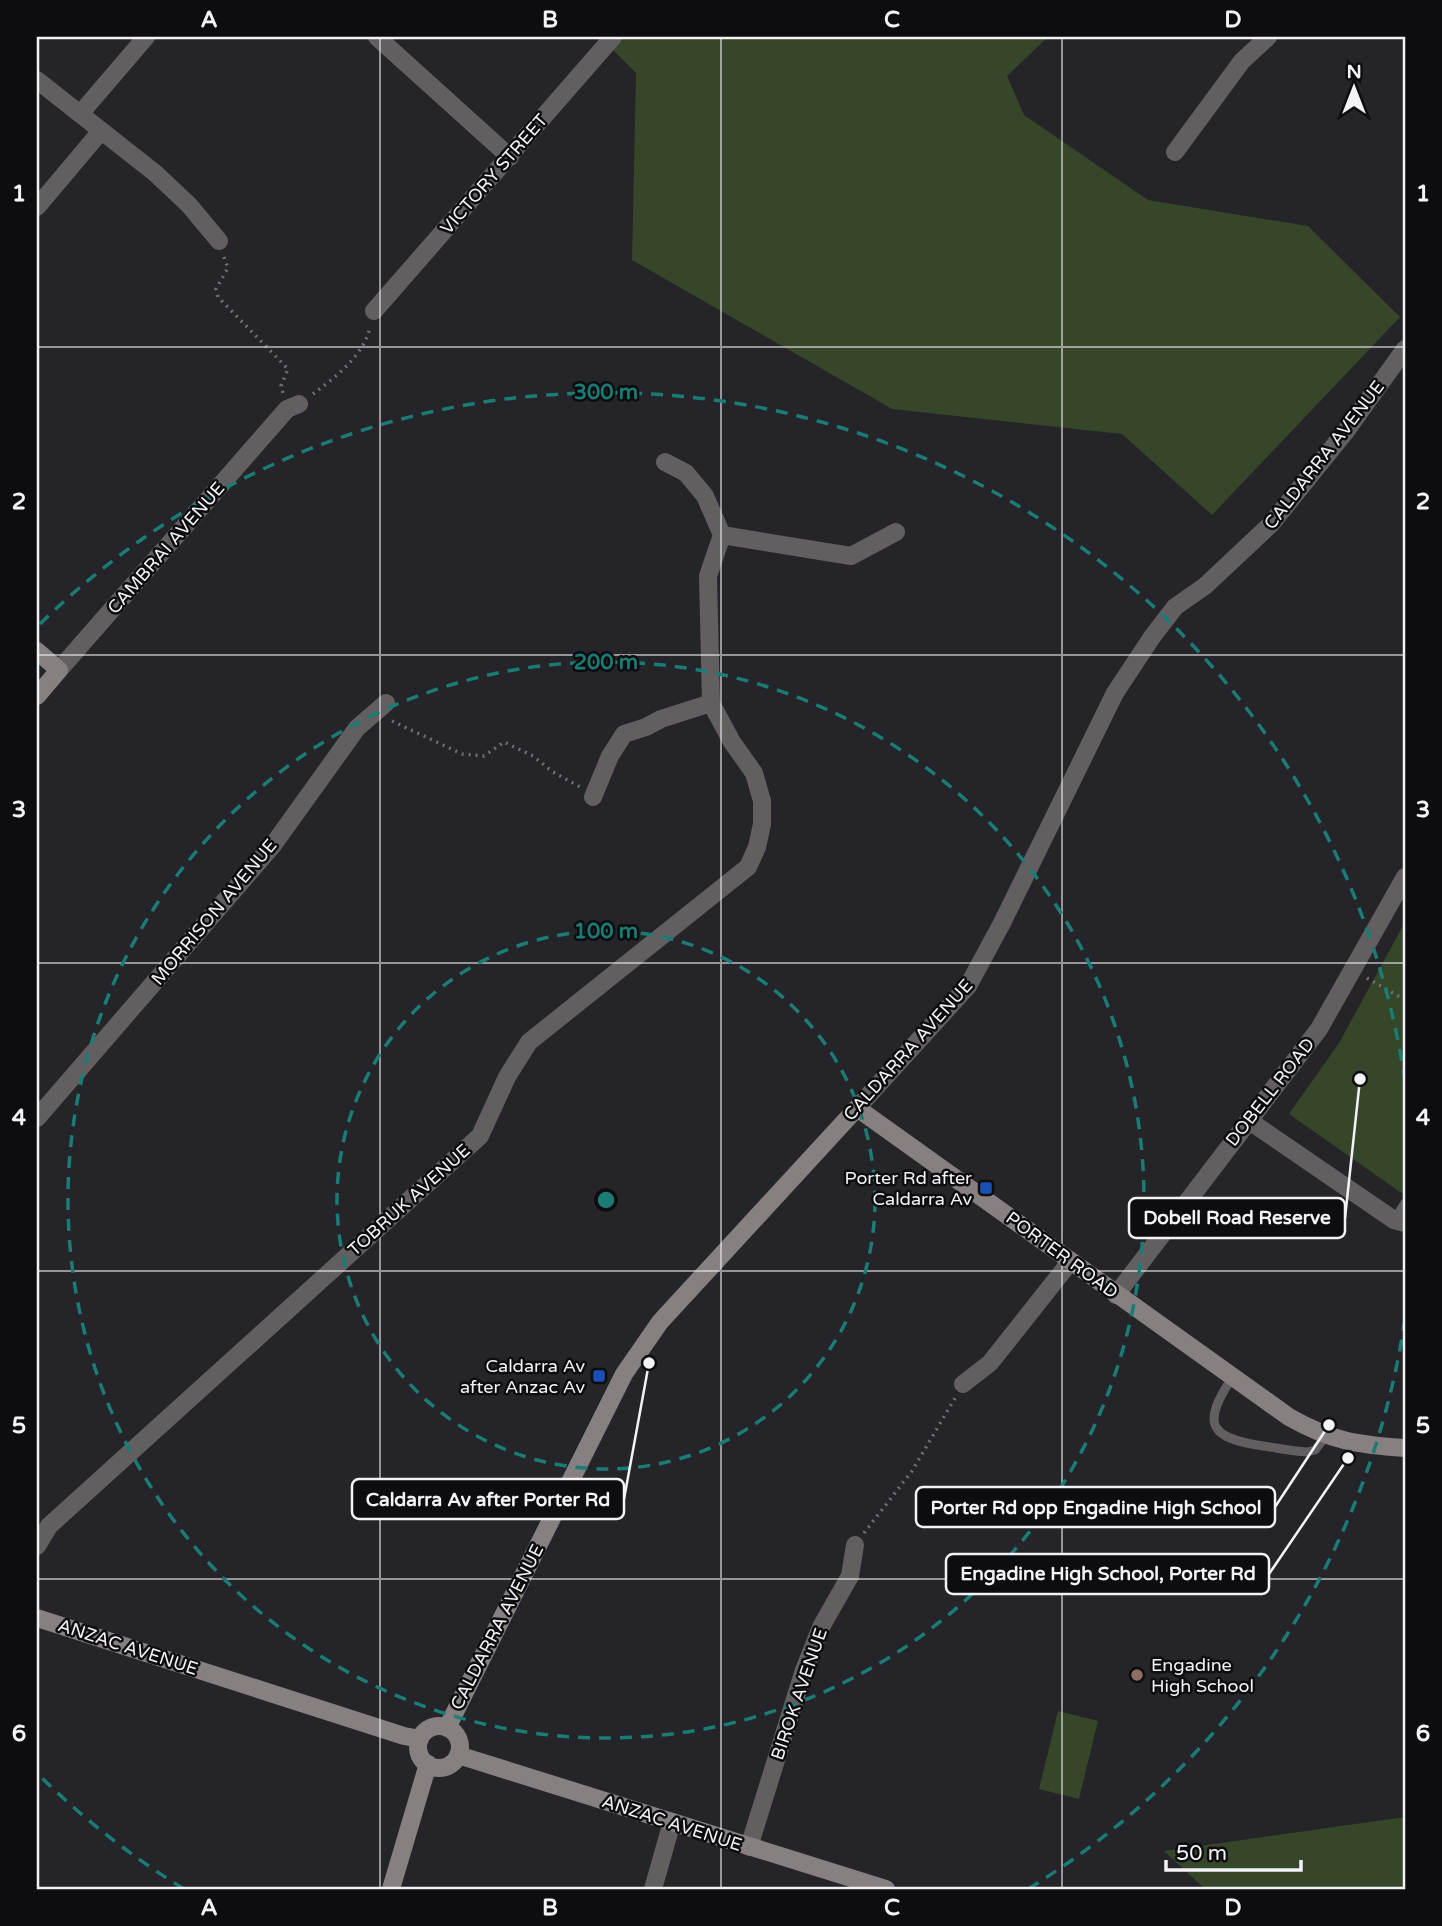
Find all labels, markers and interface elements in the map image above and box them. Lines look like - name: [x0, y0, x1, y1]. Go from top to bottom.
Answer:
- text: A: [200, 6, 218, 34]
- text: B: [542, 6, 558, 34]
- text: C: [884, 6, 900, 34]
- text: D: [1224, 6, 1242, 34]
- north arrow: [1320, 52, 1390, 122]
- text: N: [1346, 61, 1362, 83]
- street label: VICTORY STREET: [436, 109, 552, 239]
- text: 1: [12, 180, 26, 208]
- text: 1: [1416, 180, 1430, 208]
- street label: CALDARRA AVENUE: [1259, 376, 1389, 534]
- text: 300 m: [574, 380, 638, 405]
- street label: CAMBRAI AVENUE: [103, 477, 229, 619]
- text: 2: [12, 488, 26, 516]
- text: 2: [1416, 488, 1430, 516]
- text: 200 m: [574, 650, 638, 675]
- text: 3: [12, 796, 26, 824]
- text: 3: [1416, 796, 1430, 824]
- street label: MORRISON AVENUE: [147, 835, 281, 989]
- text: 100 m: [574, 919, 638, 944]
- street label: CALDARRA AVENUE: [839, 975, 977, 1125]
- street label: DOBELL ROAD: [1221, 1033, 1319, 1151]
- text: 4: [12, 1104, 27, 1132]
- text: 4: [1416, 1104, 1431, 1132]
- street label: TOBRUK AVENUE: [343, 1139, 475, 1261]
- place label: Porter Rd after Caldarra Av: [845, 1167, 972, 1210]
- marker: Porter Rd after Caldarra Av: [978, 1180, 994, 1196]
- centre of rings: [594, 1188, 618, 1212]
- callout: Dobell Road Reserve: [1129, 1198, 1345, 1238]
- street label: PORTER ROAD: [1002, 1207, 1122, 1303]
- text: Dobell Road Reserve: [1143, 1207, 1331, 1229]
- place label: Caldarra Av after Anzac Av: [460, 1355, 585, 1398]
- marker: Caldarra Av after Anzac Av: [591, 1368, 607, 1384]
- text: 5: [12, 1412, 26, 1440]
- text: 5: [1416, 1412, 1430, 1440]
- callout: Caldarra Av after Porter Rd: [352, 1479, 624, 1519]
- callout: Porter Rd opp Engadine High School: [916, 1487, 1275, 1527]
- text: Caldarra Av after Porter Rd: [366, 1489, 610, 1511]
- text: Porter Rd opp Engadine High School: [930, 1497, 1262, 1520]
- street label: CALDARRA AVENUE: [446, 1541, 548, 1713]
- callout: Engadine High School, Porter Rd: [946, 1554, 1269, 1594]
- text: Engadine High School, Porter Rd: [960, 1563, 1256, 1586]
- street label: ANZAC AVENUE: [55, 1614, 201, 1680]
- street label: BIROK AVENUE: [766, 1625, 832, 1763]
- place label: Engadine High School: [1151, 1654, 1254, 1697]
- marker: Engadine High School: [1129, 1667, 1145, 1683]
- text: 6: [12, 1720, 26, 1748]
- text: 6: [1416, 1720, 1430, 1748]
- street label: ANZAC AVENUE: [599, 1790, 745, 1856]
- scale bar: [1166, 1828, 1300, 1872]
- text: 50 m: [1176, 1841, 1227, 1866]
- text: A: [200, 1894, 218, 1922]
- text: B: [542, 1894, 558, 1922]
- text: C: [884, 1894, 900, 1922]
- text: D: [1224, 1894, 1242, 1922]

